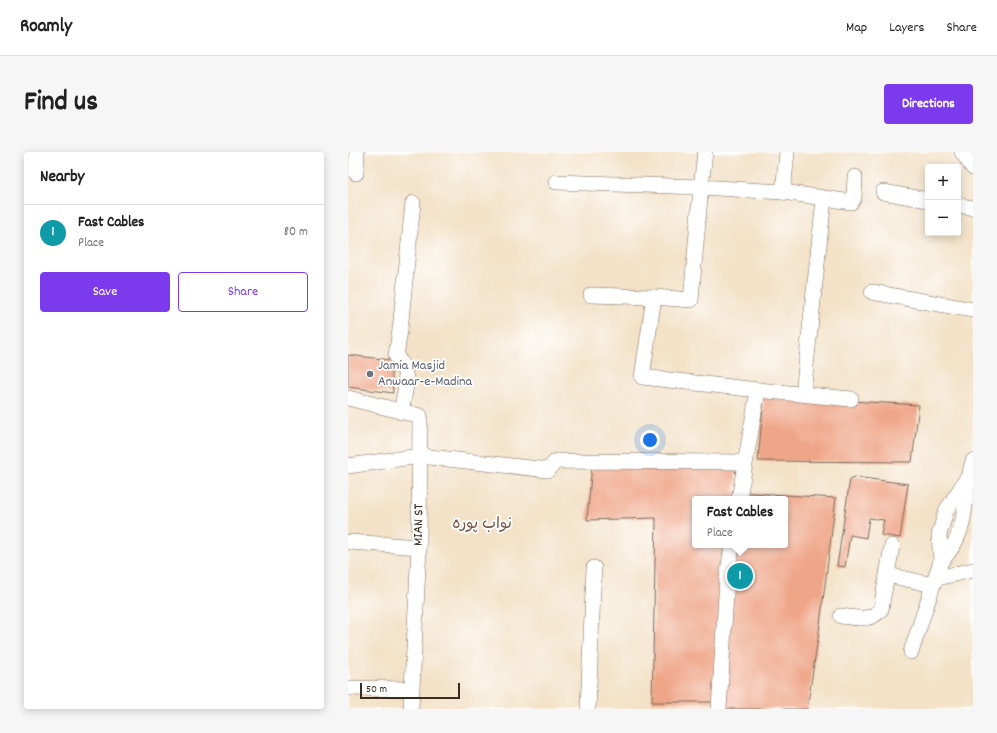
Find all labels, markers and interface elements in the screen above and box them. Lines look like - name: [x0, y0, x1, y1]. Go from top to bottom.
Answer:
- text: Roamly: [20, 14, 72, 41]
- text: Map: [846, 18, 867, 38]
- text: Layers: [889, 18, 924, 38]
- text: Share: [946, 18, 977, 38]
- text: Find us: [24, 84, 98, 124]
- button: Directions: [884, 84, 973, 124]
- map controls: [925, 164, 961, 236]
- button: +: [925, 164, 961, 200]
- text: Nearby: [40, 166, 84, 190]
- button: −: [925, 200, 961, 236]
- text: Fast Cables: [78, 212, 144, 234]
- text: 1: [52, 223, 54, 242]
- text: 80 m: [284, 223, 308, 242]
- text: Place: [78, 234, 104, 253]
- button: Save: [40, 272, 170, 312]
- button: Share: [178, 272, 308, 312]
- place label: Jamia Masjid Anwaar-e-Madina: [378, 356, 473, 392]
- marker: Jamia Masjid Anwaar-e-Madina: [365, 369, 375, 379]
- your location: [640, 430, 660, 450]
- popup: [692, 496, 788, 548]
- text: Fast Cables: [707, 502, 773, 524]
- street label: MIAN ST: [409, 503, 429, 546]
- district label: نواب پورہ: [452, 513, 512, 536]
- text: Place: [707, 524, 733, 543]
- pin: 1: [727, 561, 753, 591]
- scale bar: [360, 681, 460, 700]
- text: 50 m: [366, 682, 387, 698]

